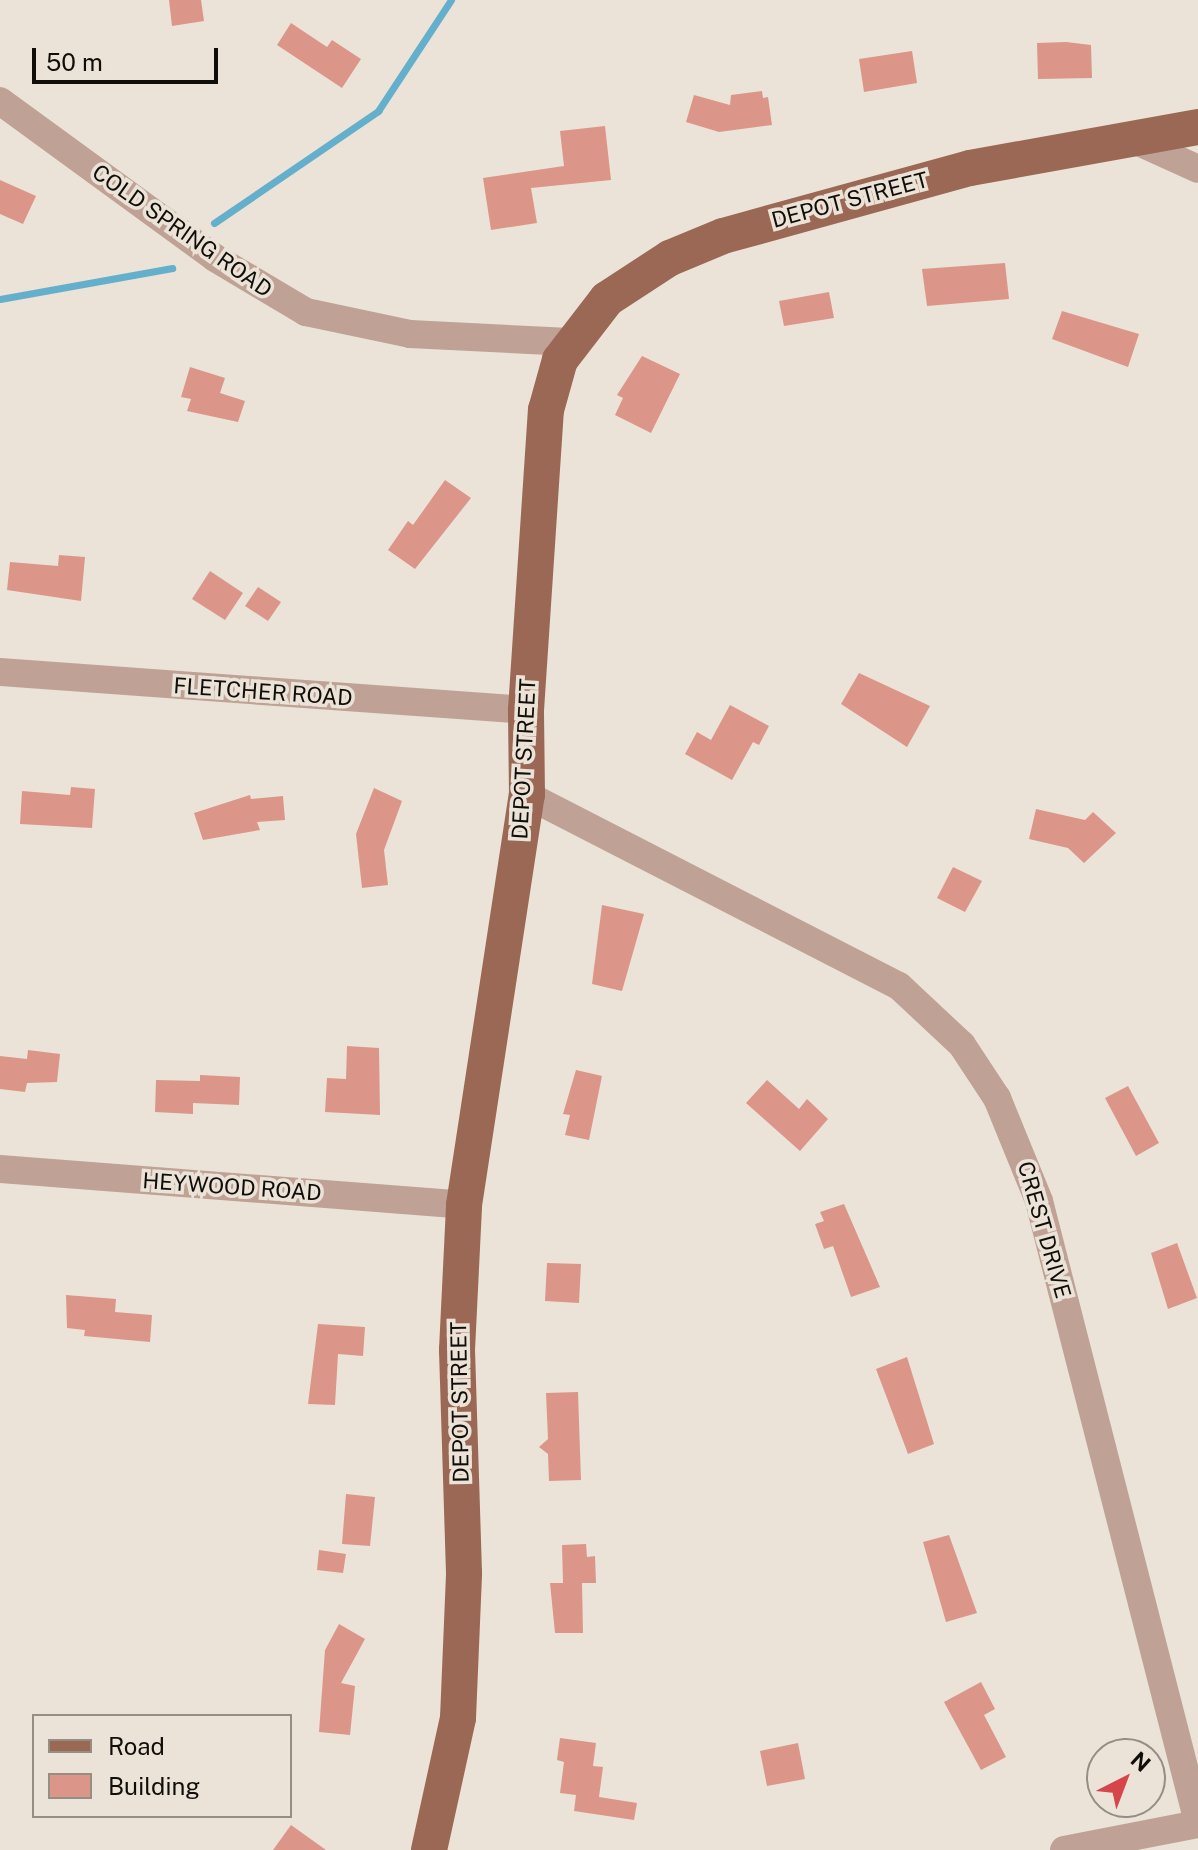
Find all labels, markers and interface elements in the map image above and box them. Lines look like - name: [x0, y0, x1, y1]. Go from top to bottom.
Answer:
- scale bar: [36, 32, 222, 82]
- text: 50 m: [46, 48, 103, 76]
- street label: COLD SPRING ROAD: [87, 159, 277, 303]
- street label: DEPOT STREET: [769, 166, 931, 234]
- street label: FLETCHER ROAD: [172, 673, 354, 711]
- street label: DEPOT STREET: [507, 678, 541, 840]
- street label: CREST DRIVE: [1012, 1158, 1076, 1302]
- street label: HEYWOOD ROAD: [142, 1168, 322, 1206]
- street label: DEPOT STREET: [445, 1321, 475, 1483]
- legend: [32, 1714, 292, 1818]
- text: Road: [108, 1732, 165, 1760]
- north arrow: [1086, 1738, 1166, 1818]
- text: N: [1126, 1746, 1156, 1777]
- text: Building: [108, 1772, 200, 1800]

